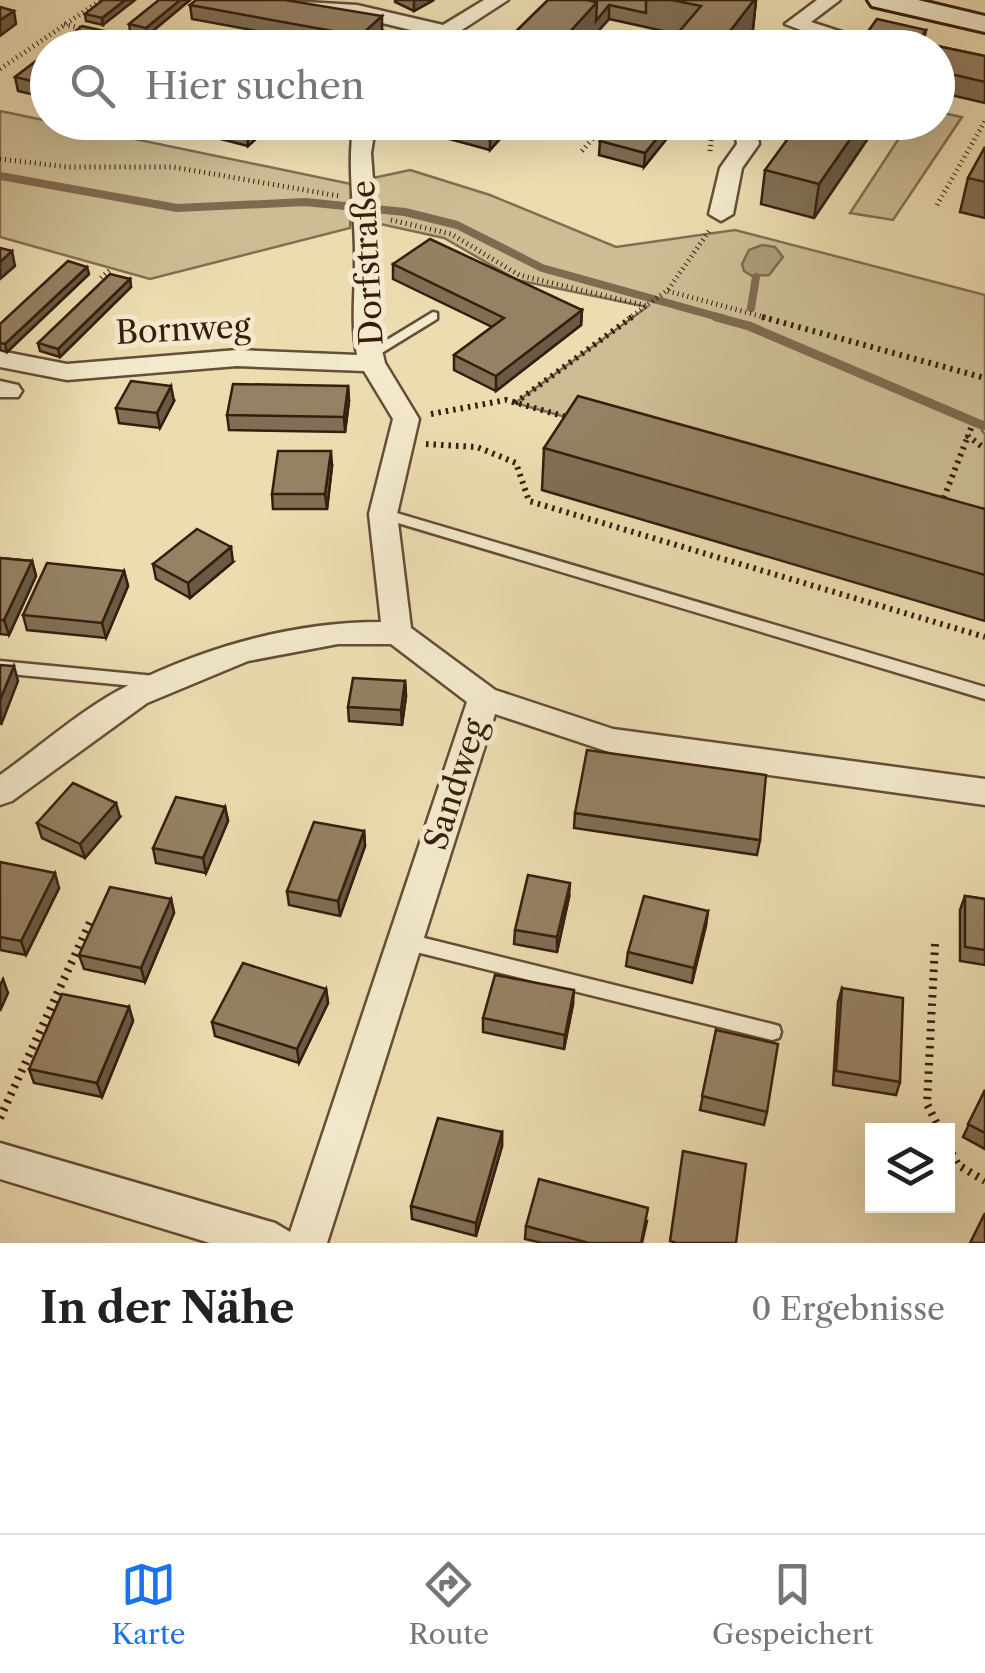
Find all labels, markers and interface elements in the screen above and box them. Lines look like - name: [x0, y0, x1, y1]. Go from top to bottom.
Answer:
- search box: [30, 30, 955, 140]
- icon: search: [65, 58, 120, 113]
- text: Hier suchen: [145, 62, 365, 109]
- street label: Dorfstraße: [343, 179, 391, 347]
- street label: Bornweg: [115, 306, 253, 352]
- street label: Sandweg: [416, 712, 495, 854]
- map controls: [865, 1123, 955, 1213]
- button: layers: [865, 1123, 955, 1213]
- text: In der Nähe: [40, 1282, 294, 1334]
- text: 0 Ergebnisse: [751, 1289, 945, 1328]
- tab: Karte: [112, 1557, 185, 1651]
- tab: Route: [409, 1557, 489, 1651]
- tab: Gespeichert: [712, 1557, 873, 1651]

